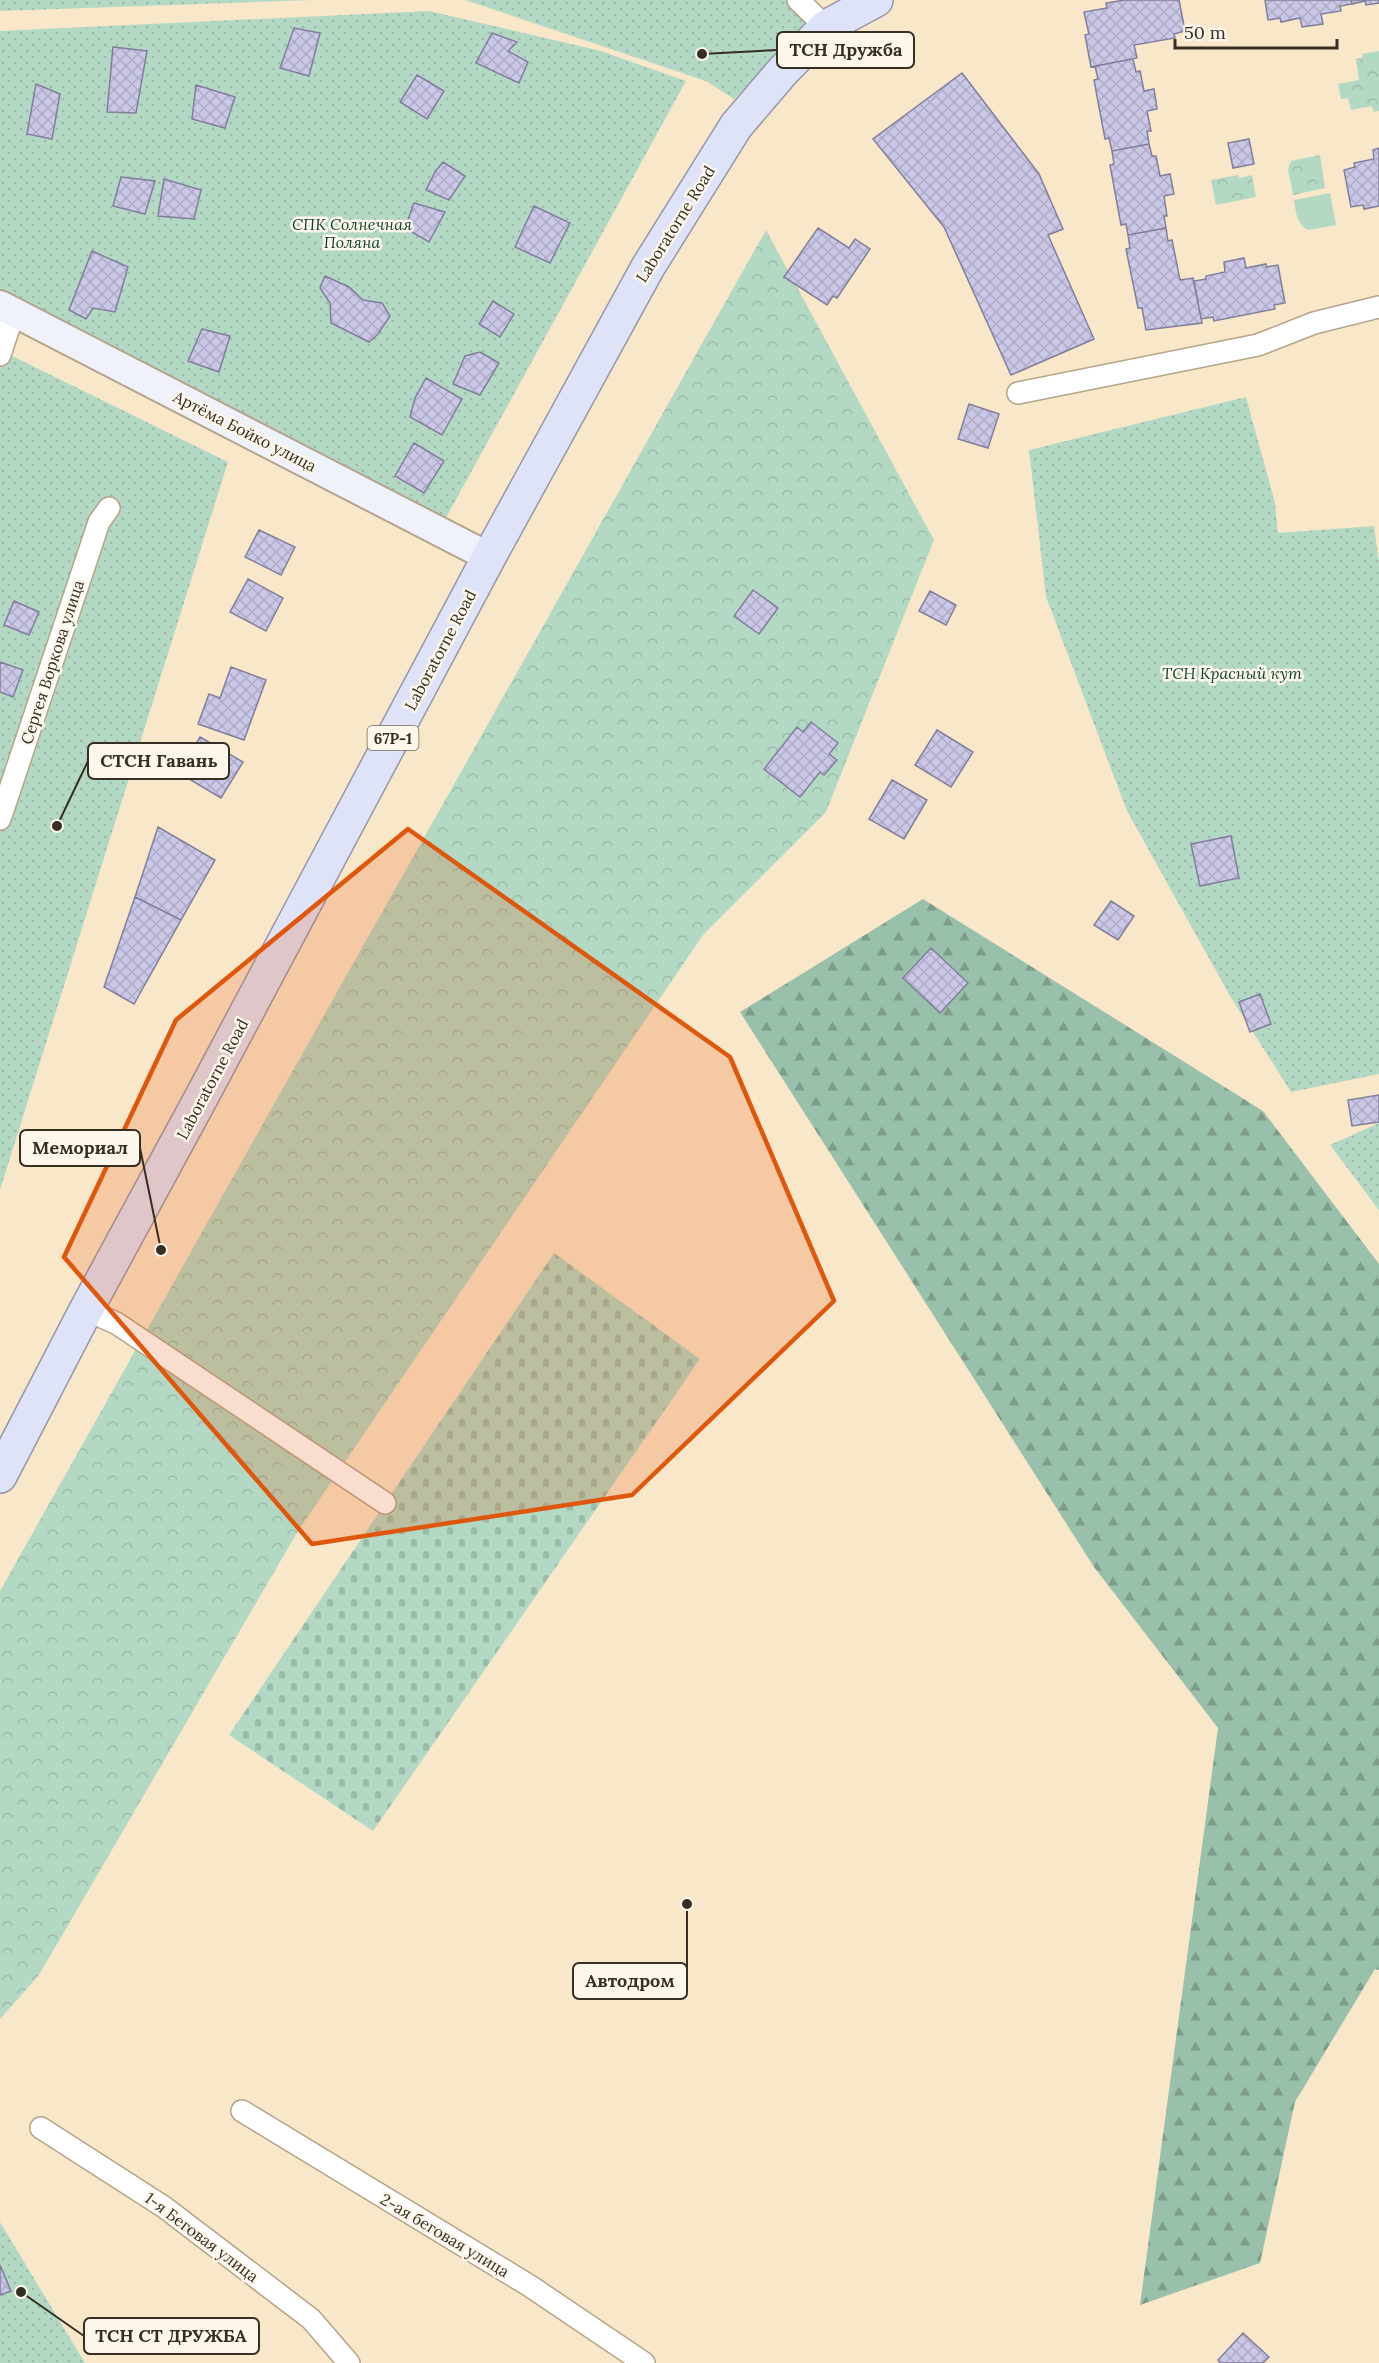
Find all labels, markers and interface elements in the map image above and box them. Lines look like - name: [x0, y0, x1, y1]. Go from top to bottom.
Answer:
- scale bar: [1175, 12, 1337, 50]
- text: 50 m: [1184, 21, 1226, 44]
- callout: ТСН Дружба: [777, 32, 914, 68]
- text: ТСН Дружба: [789, 38, 903, 61]
- street label: Laboratorne Road: [631, 162, 719, 286]
- park label: СПК Солнечная Поляна: [292, 214, 412, 252]
- street label: Артёма Бойко улица: [169, 386, 320, 476]
- street label: Сергея Воркова улица: [16, 577, 88, 747]
- street label: Laboratorne Road: [400, 586, 480, 714]
- park label: ТСН Красный кут: [1162, 663, 1302, 683]
- road number: 67Р-1: [368, 726, 418, 750]
- callout: СТСН Гавань: [88, 743, 229, 779]
- text: СТСН Гавань: [100, 749, 218, 772]
- street label: Laboratorne Road: [172, 1015, 252, 1143]
- callout: Мемориал: [20, 1130, 140, 1166]
- text: Мемориал: [32, 1136, 128, 1159]
- callout: Автодром: [573, 1963, 687, 1999]
- text: Автодром: [585, 1969, 675, 1992]
- street label: 1-я Беговая улица: [141, 2188, 263, 2286]
- street label: 2-ая беговая улица: [377, 2189, 513, 2281]
- callout: ТСН СТ ДРУЖБА: [84, 2318, 259, 2354]
- text: ТСН СТ ДРУЖБА: [95, 2324, 247, 2347]

